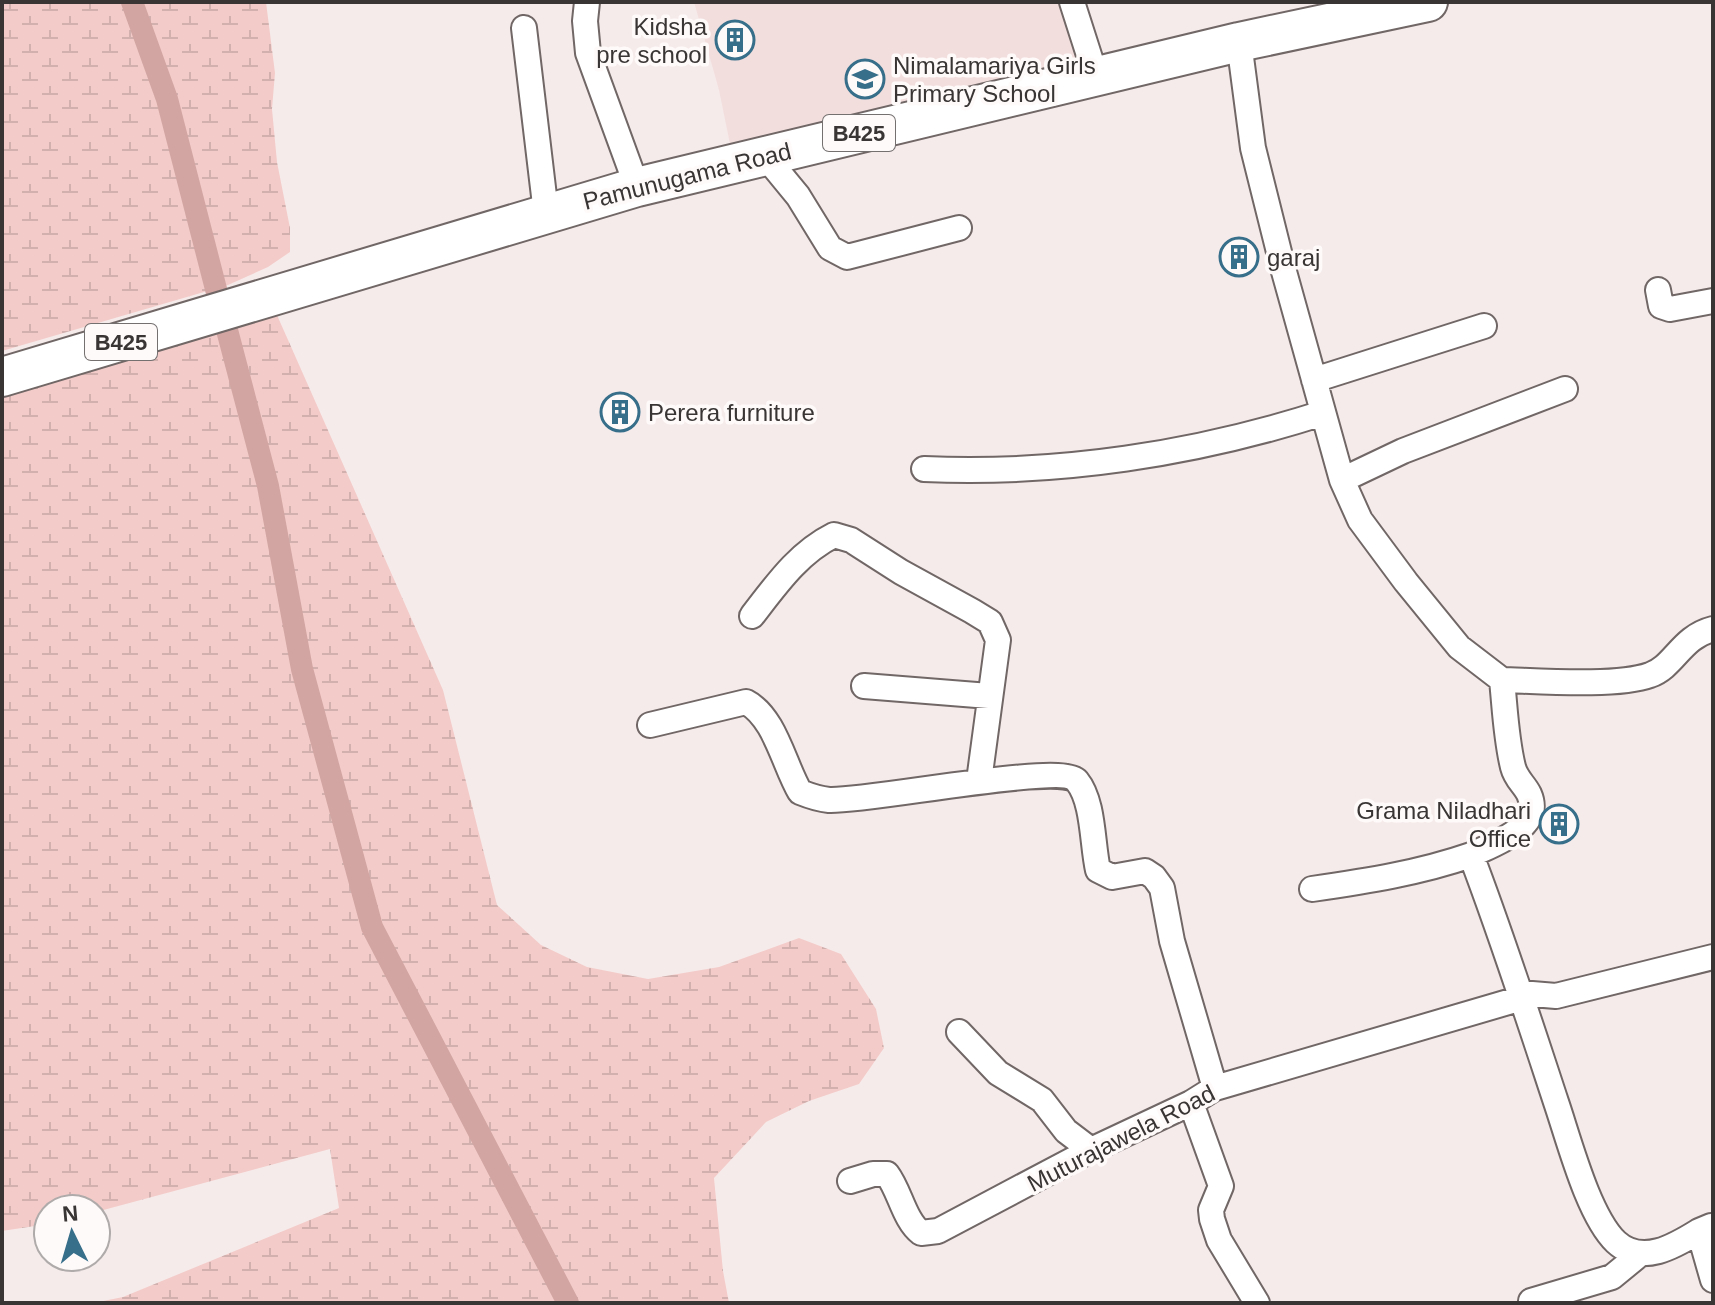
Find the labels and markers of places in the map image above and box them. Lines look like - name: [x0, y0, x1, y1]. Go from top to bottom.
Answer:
- place label: Kidsha pre school: [596, 13, 708, 68]
- building icon: Kidsha pre school: [714, 19, 756, 61]
- place label: Nimalamariya Girls Primary School: [893, 52, 1096, 107]
- school or university icon: Nimalamariya Girls Primary School: [844, 58, 886, 100]
- building icon: garaj: [1218, 236, 1260, 278]
- place label: garaj: [1267, 244, 1320, 271]
- building icon: Perera furniture: [599, 391, 641, 433]
- place label: Perera furniture: [648, 399, 815, 426]
- place label: Grama Niladhari Office: [1356, 797, 1531, 852]
- building icon: Grama Niladhari Office: [1538, 803, 1580, 845]

